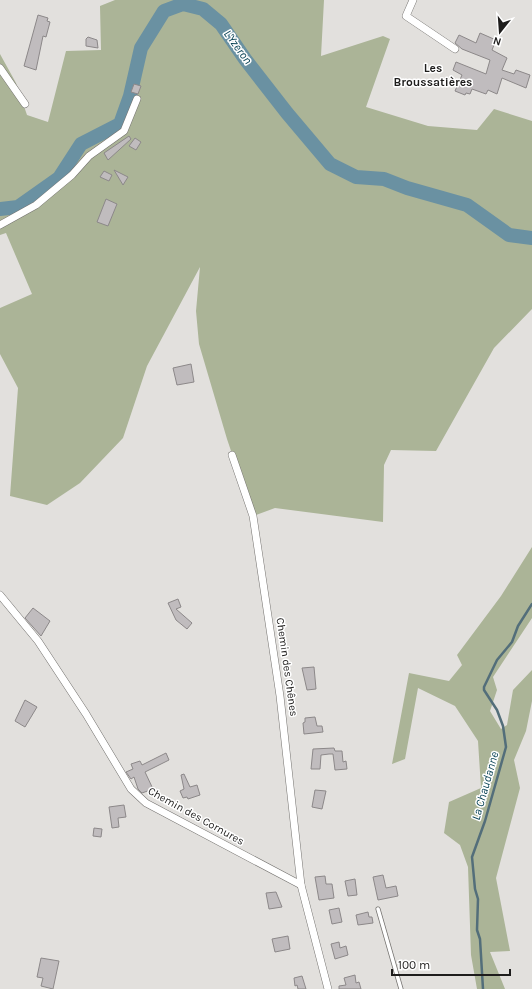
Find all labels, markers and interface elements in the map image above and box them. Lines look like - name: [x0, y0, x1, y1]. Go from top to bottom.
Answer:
- north arrow: [480, 12, 520, 52]
- water label: L'Yzeron: [221, 27, 255, 67]
- text: N: [492, 34, 503, 48]
- district label: Les Broussatières: [394, 61, 472, 89]
- street label: Chemin des Chênes: [274, 617, 300, 717]
- water label: La Chaudanne: [469, 750, 502, 822]
- street label: Chemin des Cornures: [146, 784, 246, 848]
- scale bar: [392, 951, 510, 977]
- text: 100 m: [398, 958, 430, 972]

